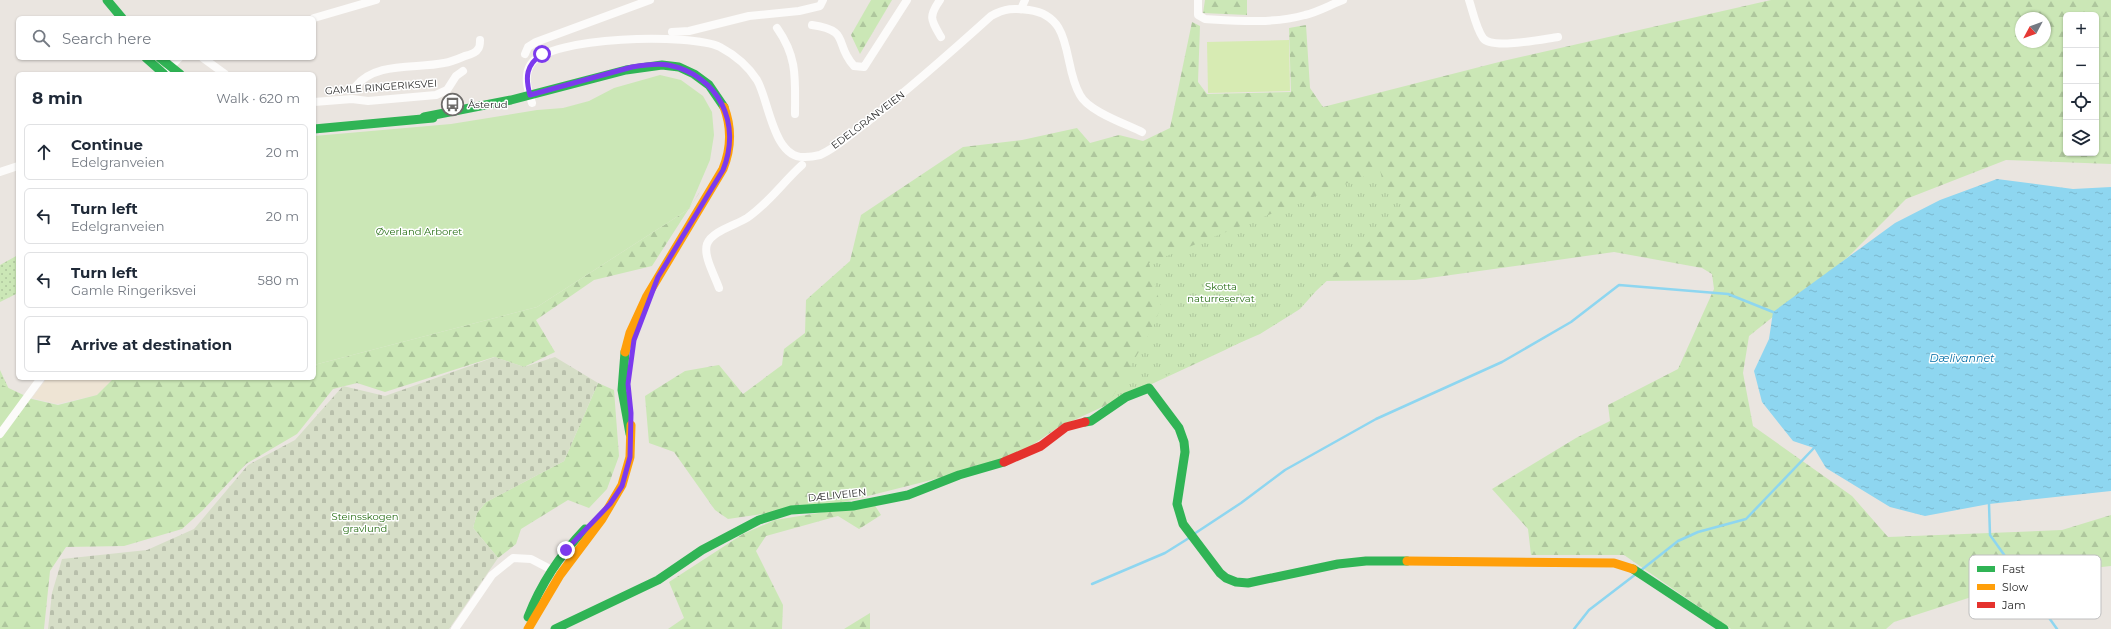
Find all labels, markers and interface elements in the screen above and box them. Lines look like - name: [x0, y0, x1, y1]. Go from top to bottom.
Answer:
- north arrow: [2015, 12, 2051, 48]
- map controls: [2063, 12, 2099, 156]
- button: +: [2063, 12, 2099, 48]
- search box: [16, 16, 316, 60]
- icon: search: [30, 27, 52, 49]
- text: Search here: [62, 29, 151, 48]
- route start: [533, 45, 551, 63]
- button: −: [2063, 48, 2099, 84]
- street label: GAMLE RINGERIKSVEI: [325, 77, 437, 97]
- button: locate: [2063, 84, 2099, 120]
- text: 8 min: [32, 88, 83, 108]
- street label: EDELGRANVEIEN: [829, 88, 907, 152]
- text: Walk · 620 m: [216, 90, 300, 106]
- bus stop icon: Åsterud: [440, 91, 466, 117]
- place label: Åsterud: [468, 98, 507, 111]
- button: layers: [2063, 120, 2099, 156]
- text: Continue: [71, 135, 143, 154]
- icon: ahead: [33, 141, 55, 163]
- text: 20 m: [266, 144, 299, 160]
- text: Edelgranveien: [71, 154, 165, 170]
- text: Turn left: [71, 199, 138, 218]
- icon: left: [33, 205, 55, 227]
- text: 20 m: [266, 208, 299, 224]
- text: Edelgranveien: [71, 218, 165, 234]
- park label: Øverland Arboret: [376, 225, 462, 238]
- text: Turn left: [71, 263, 138, 282]
- icon: left: [33, 269, 55, 291]
- text: 580 m: [258, 272, 299, 288]
- park label: Skotta naturreservat: [1187, 280, 1255, 305]
- text: Gamle Ringeriksvei: [71, 282, 196, 298]
- icon: arrive: [33, 333, 55, 355]
- text: Arrive at destination: [71, 335, 232, 354]
- water label: Dælivannet: [1929, 351, 1995, 365]
- street label: DÆLIVEIEN: [807, 485, 867, 505]
- park label: Steinsskogen gravlund: [332, 510, 398, 535]
- route end: [557, 541, 575, 559]
- legend: [1969, 555, 2101, 619]
- text: Fast: [2002, 562, 2026, 576]
- text: Slow: [2002, 580, 2028, 594]
- text: Jam: [2001, 598, 2026, 612]

